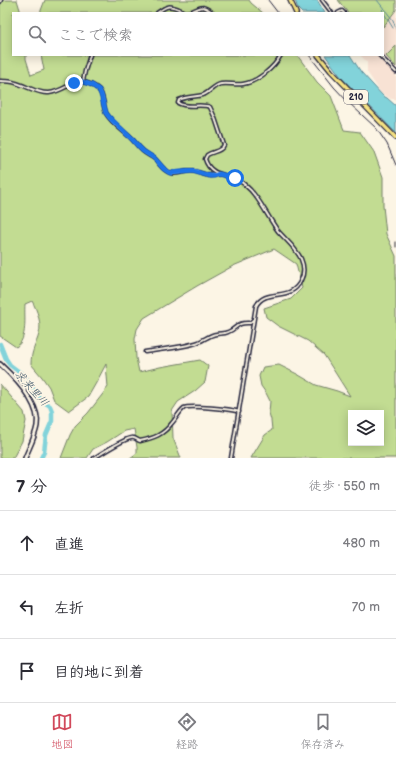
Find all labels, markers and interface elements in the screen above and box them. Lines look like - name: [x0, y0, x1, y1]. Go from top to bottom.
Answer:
- search box: [12, 12, 384, 56]
- icon: search: [26, 23, 48, 45]
- text: ここで検索: [58, 26, 133, 45]
- route end: [65, 74, 83, 92]
- road number: 210: [344, 90, 368, 104]
- route start: [226, 169, 244, 187]
- water label: 求来里川: [12, 368, 51, 409]
- map controls: [348, 410, 384, 446]
- button: layers: [348, 410, 384, 446]
- text: 7 分: [16, 477, 47, 497]
- text: 徒歩 · 550 m: [309, 478, 380, 494]
- icon: ahead: [16, 532, 38, 554]
- text: 直進: [54, 535, 84, 554]
- text: 480 m: [343, 535, 380, 551]
- icon: left: [16, 596, 38, 618]
- text: 左折: [54, 599, 84, 618]
- text: 70 m: [352, 599, 380, 615]
- icon: arrive: [16, 660, 38, 682]
- text: 目的地に到着: [54, 663, 144, 682]
- tab: 地図: [51, 711, 73, 751]
- tab: 経路: [176, 711, 198, 751]
- tab: 保存済み: [301, 711, 345, 751]

